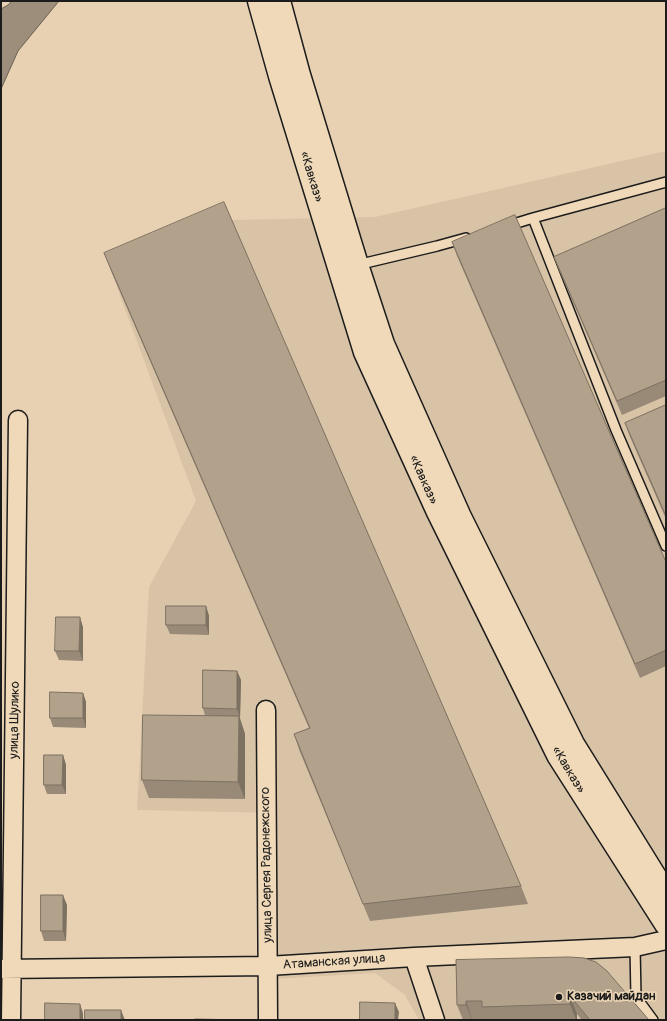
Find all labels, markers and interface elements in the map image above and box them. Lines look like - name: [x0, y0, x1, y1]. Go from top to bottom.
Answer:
- street label: «Кавказ»: [296, 150, 326, 204]
- street label: «Кавказ»: [405, 453, 441, 507]
- street label: улица Шулико: [7, 681, 23, 759]
- street label: «Кавказ»: [548, 744, 588, 796]
- street label: улица Сергея Радонежского: [258, 787, 276, 943]
- street label: Атаманская улица: [282, 951, 386, 973]
- place label: Казачий майдан: [567, 989, 655, 1005]
- marker: Казачий майдан: [554, 992, 564, 1002]

